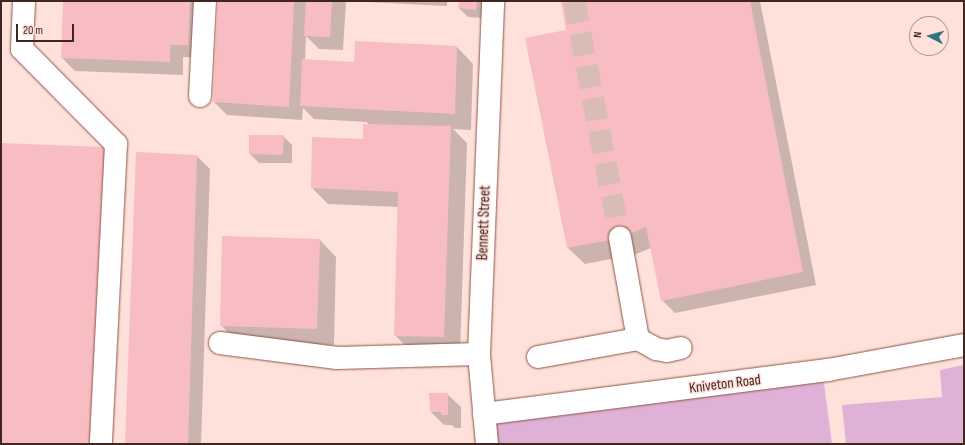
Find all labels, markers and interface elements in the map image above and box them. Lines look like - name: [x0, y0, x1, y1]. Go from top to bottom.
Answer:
- scale bar: [18, 16, 76, 42]
- north arrow: [909, 16, 949, 56]
- text: 20 m: [23, 23, 43, 38]
- text: N: [911, 31, 924, 38]
- street label: Bennett Street: [474, 185, 494, 261]
- street label: Kniveton Road: [688, 371, 762, 397]

